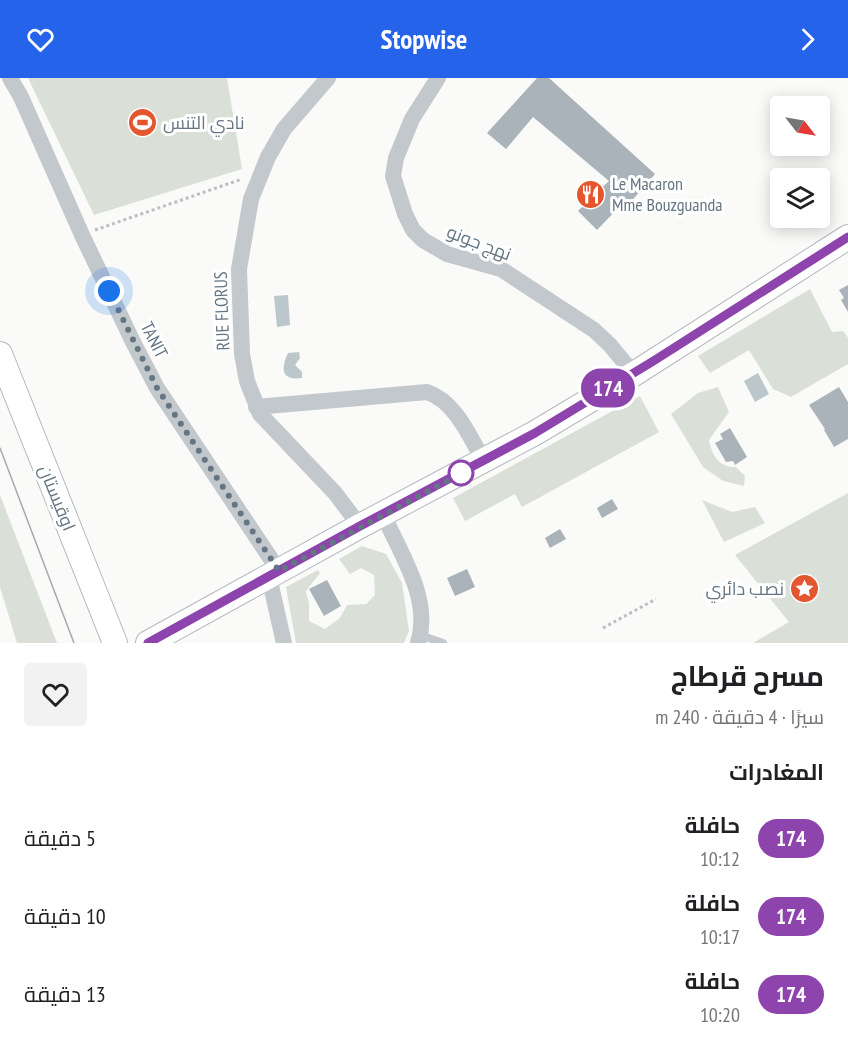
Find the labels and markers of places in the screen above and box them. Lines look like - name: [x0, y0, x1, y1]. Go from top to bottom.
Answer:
- sports icon: نادي التنس: [126, 107, 158, 139]
- place label: نادي التنس: [163, 111, 245, 137]
- place label: Le Macaron Mme Bouzguanda: [612, 172, 722, 216]
- restaurant icon: Le Macaron Mme Bouzguanda: [575, 178, 607, 210]
- unlabelled marker: [448, 460, 474, 486]
- place icon: نصب دائري: [789, 573, 821, 605]
- place label: نصب دائري: [705, 577, 784, 603]

